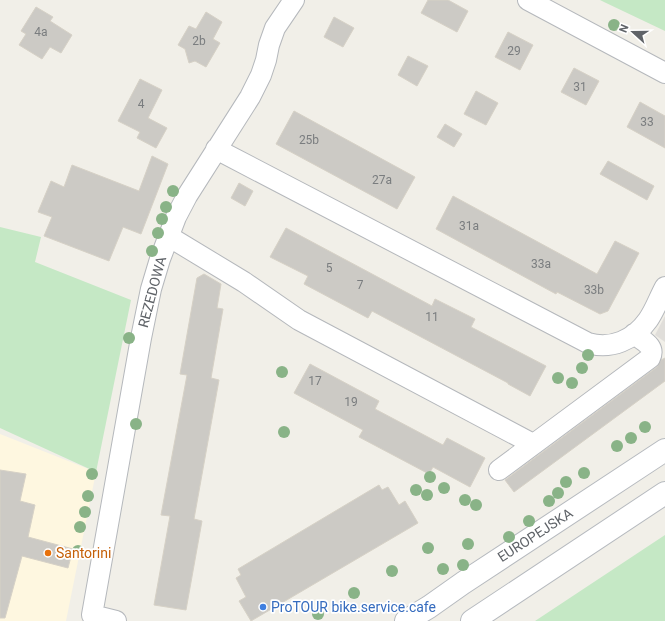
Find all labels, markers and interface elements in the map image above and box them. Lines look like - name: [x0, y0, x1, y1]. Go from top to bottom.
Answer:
- north arrow: [613, 12, 653, 52]
- text: N: [617, 22, 632, 35]
- house number: 4a: [34, 25, 48, 39]
- house number: 2b: [192, 34, 206, 48]
- house number: 29: [507, 44, 521, 58]
- house number: 31: [573, 80, 587, 94]
- house number: 4: [138, 97, 145, 111]
- house number: 33: [640, 115, 654, 129]
- house number: 25b: [299, 133, 319, 147]
- house number: 27a: [372, 173, 392, 187]
- house number: 31a: [459, 219, 479, 233]
- street label: REZEDOWA: [135, 255, 169, 329]
- house number: 33a: [531, 257, 551, 271]
- house number: 5: [326, 261, 333, 275]
- house number: 7: [357, 278, 364, 292]
- house number: 33b: [584, 283, 604, 297]
- house number: 11: [425, 310, 439, 324]
- house number: 17: [308, 374, 322, 388]
- house number: 19: [344, 395, 358, 409]
- street label: EUROPEJSKA: [495, 505, 575, 565]
- place label: Santorini: [56, 545, 111, 561]
- marker: Santorini: [43, 548, 53, 558]
- place label: ProTOUR bike.service.cafe: [271, 599, 436, 615]
- marker: ProTOUR bike.service.cafe: [258, 602, 268, 612]

